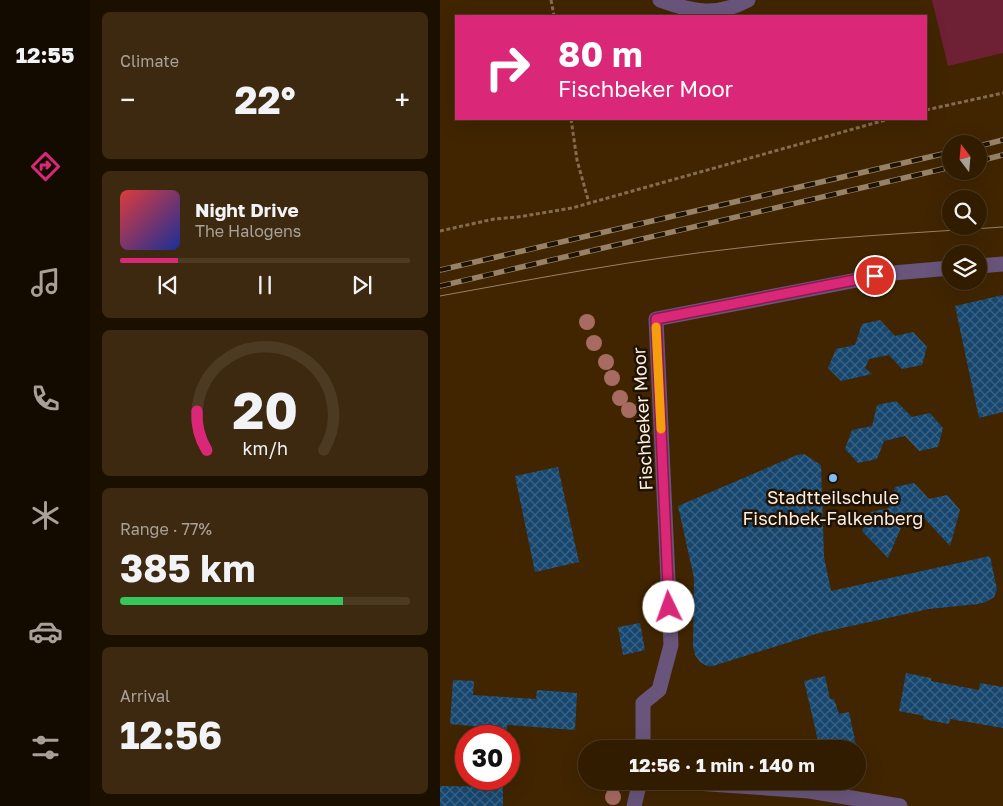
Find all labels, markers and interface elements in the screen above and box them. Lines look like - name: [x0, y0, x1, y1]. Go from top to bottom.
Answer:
- text: 80 m: [558, 33, 643, 75]
- icon: right: [475, 35, 540, 100]
- text: 12:55: [16, 41, 74, 68]
- text: Climate: [120, 51, 179, 71]
- text: Fischbeker Moor: [558, 75, 733, 102]
- text: 22°: [234, 77, 296, 122]
- text: −: [120, 83, 135, 116]
- text: +: [395, 83, 410, 116]
- north arrow: [942, 135, 988, 180]
- map controls: [942, 135, 987, 290]
- icon: directions: [28, 149, 63, 184]
- button: search: [942, 190, 987, 235]
- text: Night Drive: [195, 198, 299, 221]
- text: The Halogens: [195, 221, 301, 241]
- button: layers: [942, 245, 987, 290]
- pin: [854, 255, 896, 297]
- icon: arrive: [861, 262, 889, 290]
- icon: music: [28, 265, 63, 300]
- icon: previous: [154, 271, 182, 299]
- icon: pause: [251, 271, 279, 299]
- icon: next: [348, 271, 376, 299]
- street label: Fischbeker Moor: [627, 347, 657, 491]
- text: 20: [232, 378, 298, 440]
- icon: phone: [28, 381, 63, 416]
- text: km/h: [242, 437, 288, 459]
- marker: Stadtteilschule Fischbek-Falkenberg: [827, 472, 839, 484]
- place label: Stadtteilschule Fischbek-Falkenberg: [743, 486, 923, 529]
- icon: climate: [28, 498, 63, 533]
- text: Range · 77%: [120, 519, 212, 539]
- text: 385 km: [120, 545, 255, 590]
- position arrow: [642, 580, 694, 632]
- icon: car: [28, 614, 63, 649]
- text: Arrival: [120, 686, 170, 706]
- text: 12:56: [120, 712, 222, 757]
- speed limit sign: 30: [455, 725, 520, 790]
- icon: filters: [28, 730, 63, 765]
- text: 12:56 · 1 min · 140 m: [629, 753, 815, 776]

